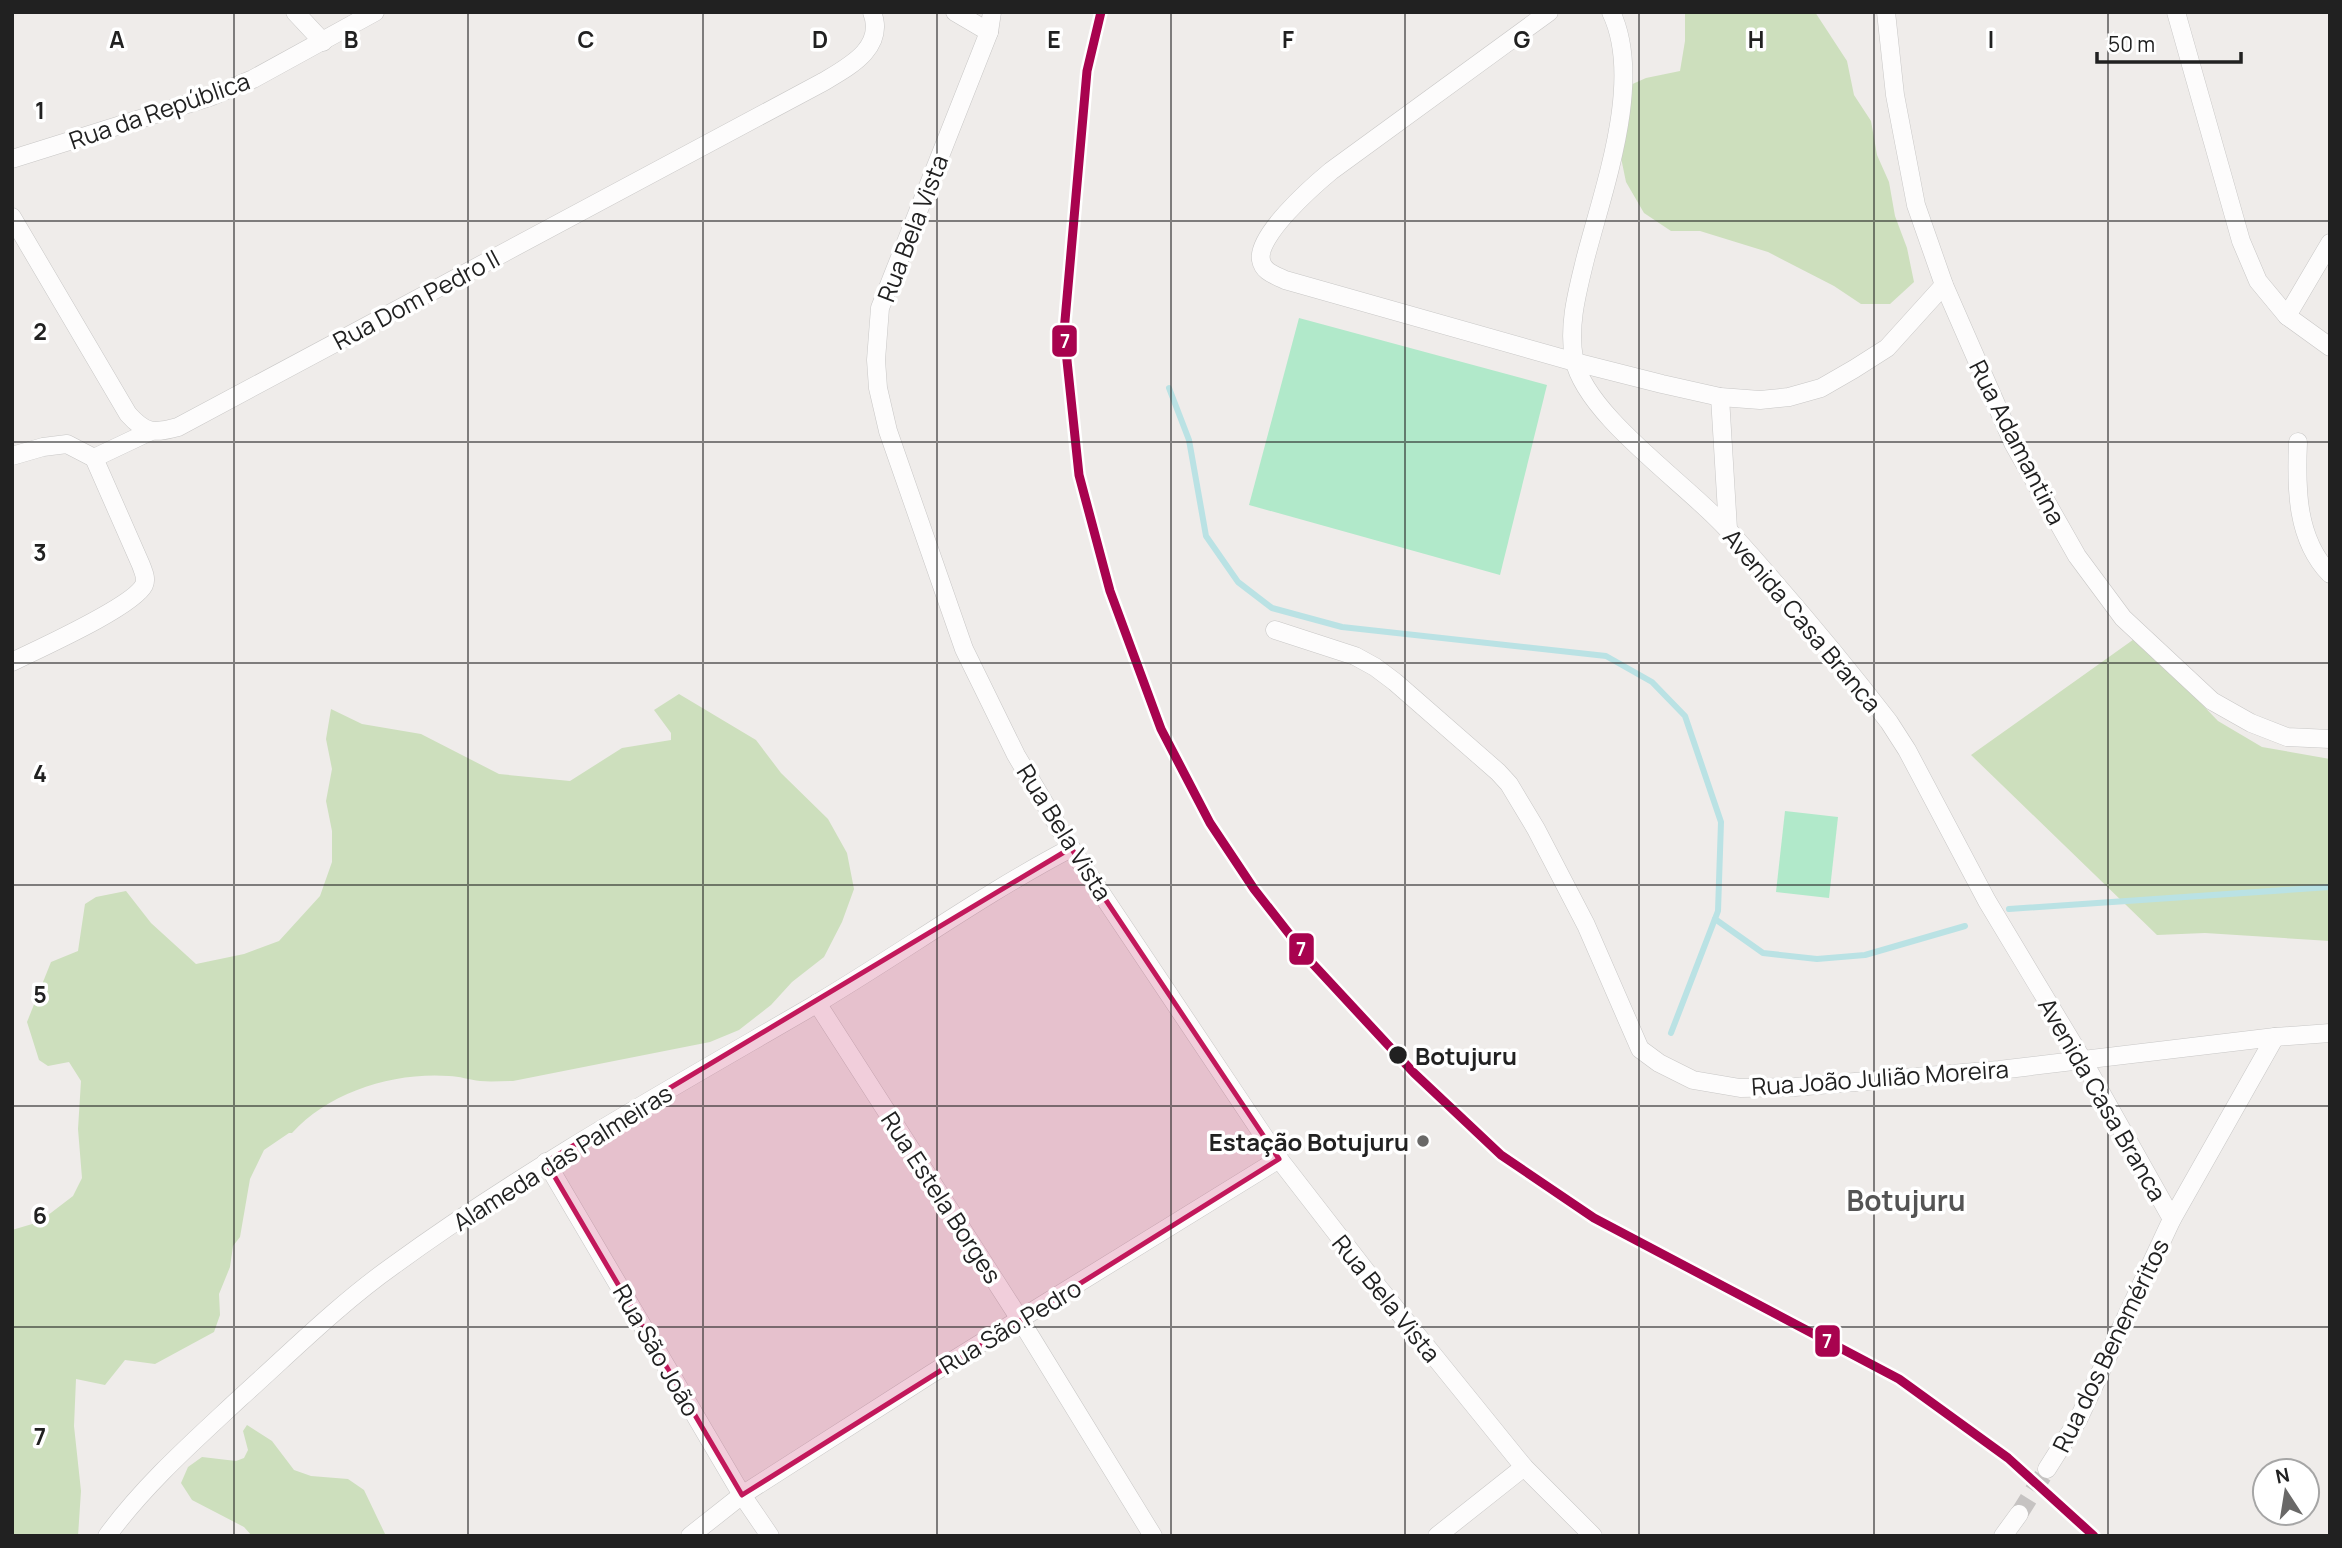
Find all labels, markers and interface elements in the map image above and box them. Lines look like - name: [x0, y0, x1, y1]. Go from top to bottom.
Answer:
- scale bar: [2097, 21, 2240, 65]
- text: A: [109, 23, 125, 55]
- text: B: [344, 23, 358, 55]
- text: C: [578, 23, 595, 55]
- text: D: [812, 23, 828, 55]
- text: E: [1047, 23, 1061, 55]
- text: F: [1282, 23, 1294, 55]
- text: G: [1514, 23, 1531, 55]
- text: H: [1748, 23, 1764, 55]
- text: I: [1988, 23, 1994, 55]
- text: 50 m: [2108, 30, 2155, 58]
- street label: Rua da República: [64, 64, 254, 156]
- text: 1: [35, 94, 45, 126]
- street label: Rua Bela Vista: [869, 150, 955, 306]
- street label: Rua Dom Pedro II: [327, 241, 505, 357]
- text: 2: [33, 315, 47, 347]
- line badge: 7: [1051, 324, 1078, 358]
- text: 7: [1060, 328, 1070, 354]
- street label: Rua Adamantina: [1962, 354, 2074, 530]
- street label: Avenida Casa Branca: [1716, 521, 1890, 719]
- text: 3: [33, 536, 47, 568]
- text: 4: [33, 757, 47, 789]
- street label: Rua Bela Vista: [1010, 757, 1120, 907]
- line badge: 7: [1288, 932, 1315, 966]
- text: 7: [1296, 936, 1306, 962]
- text: 5: [33, 978, 47, 1010]
- street label: Avenida Casa Branca: [2031, 991, 2175, 1207]
- place label: Botujuru: [1415, 1039, 1517, 1072]
- marker: Botujuru: [1387, 1044, 1409, 1066]
- street label: Rua João Julião Moreira: [1750, 1052, 2010, 1102]
- street label: Alameda das Palmeiras: [446, 1076, 678, 1238]
- street label: Rua Estela Borges: [874, 1105, 1010, 1289]
- place label: Estação Botujuru: [1209, 1125, 1409, 1158]
- marker: Estação Botujuru: [1415, 1133, 1431, 1149]
- district label: Botujuru: [1847, 1181, 1965, 1219]
- text: 6: [33, 1199, 47, 1231]
- street label: Rua Bela Vista: [1325, 1227, 1449, 1369]
- street label: Rua dos Beneméritos: [2044, 1233, 2176, 1457]
- street label: Rua São Pedro: [933, 1271, 1087, 1381]
- street label: Rua São João: [606, 1278, 708, 1422]
- line badge: 7: [1814, 1324, 1841, 1358]
- text: 7: [1822, 1328, 1832, 1354]
- text: 7: [34, 1420, 46, 1452]
- north arrow: [2251, 1457, 2321, 1527]
- text: N: [2273, 1461, 2292, 1490]

